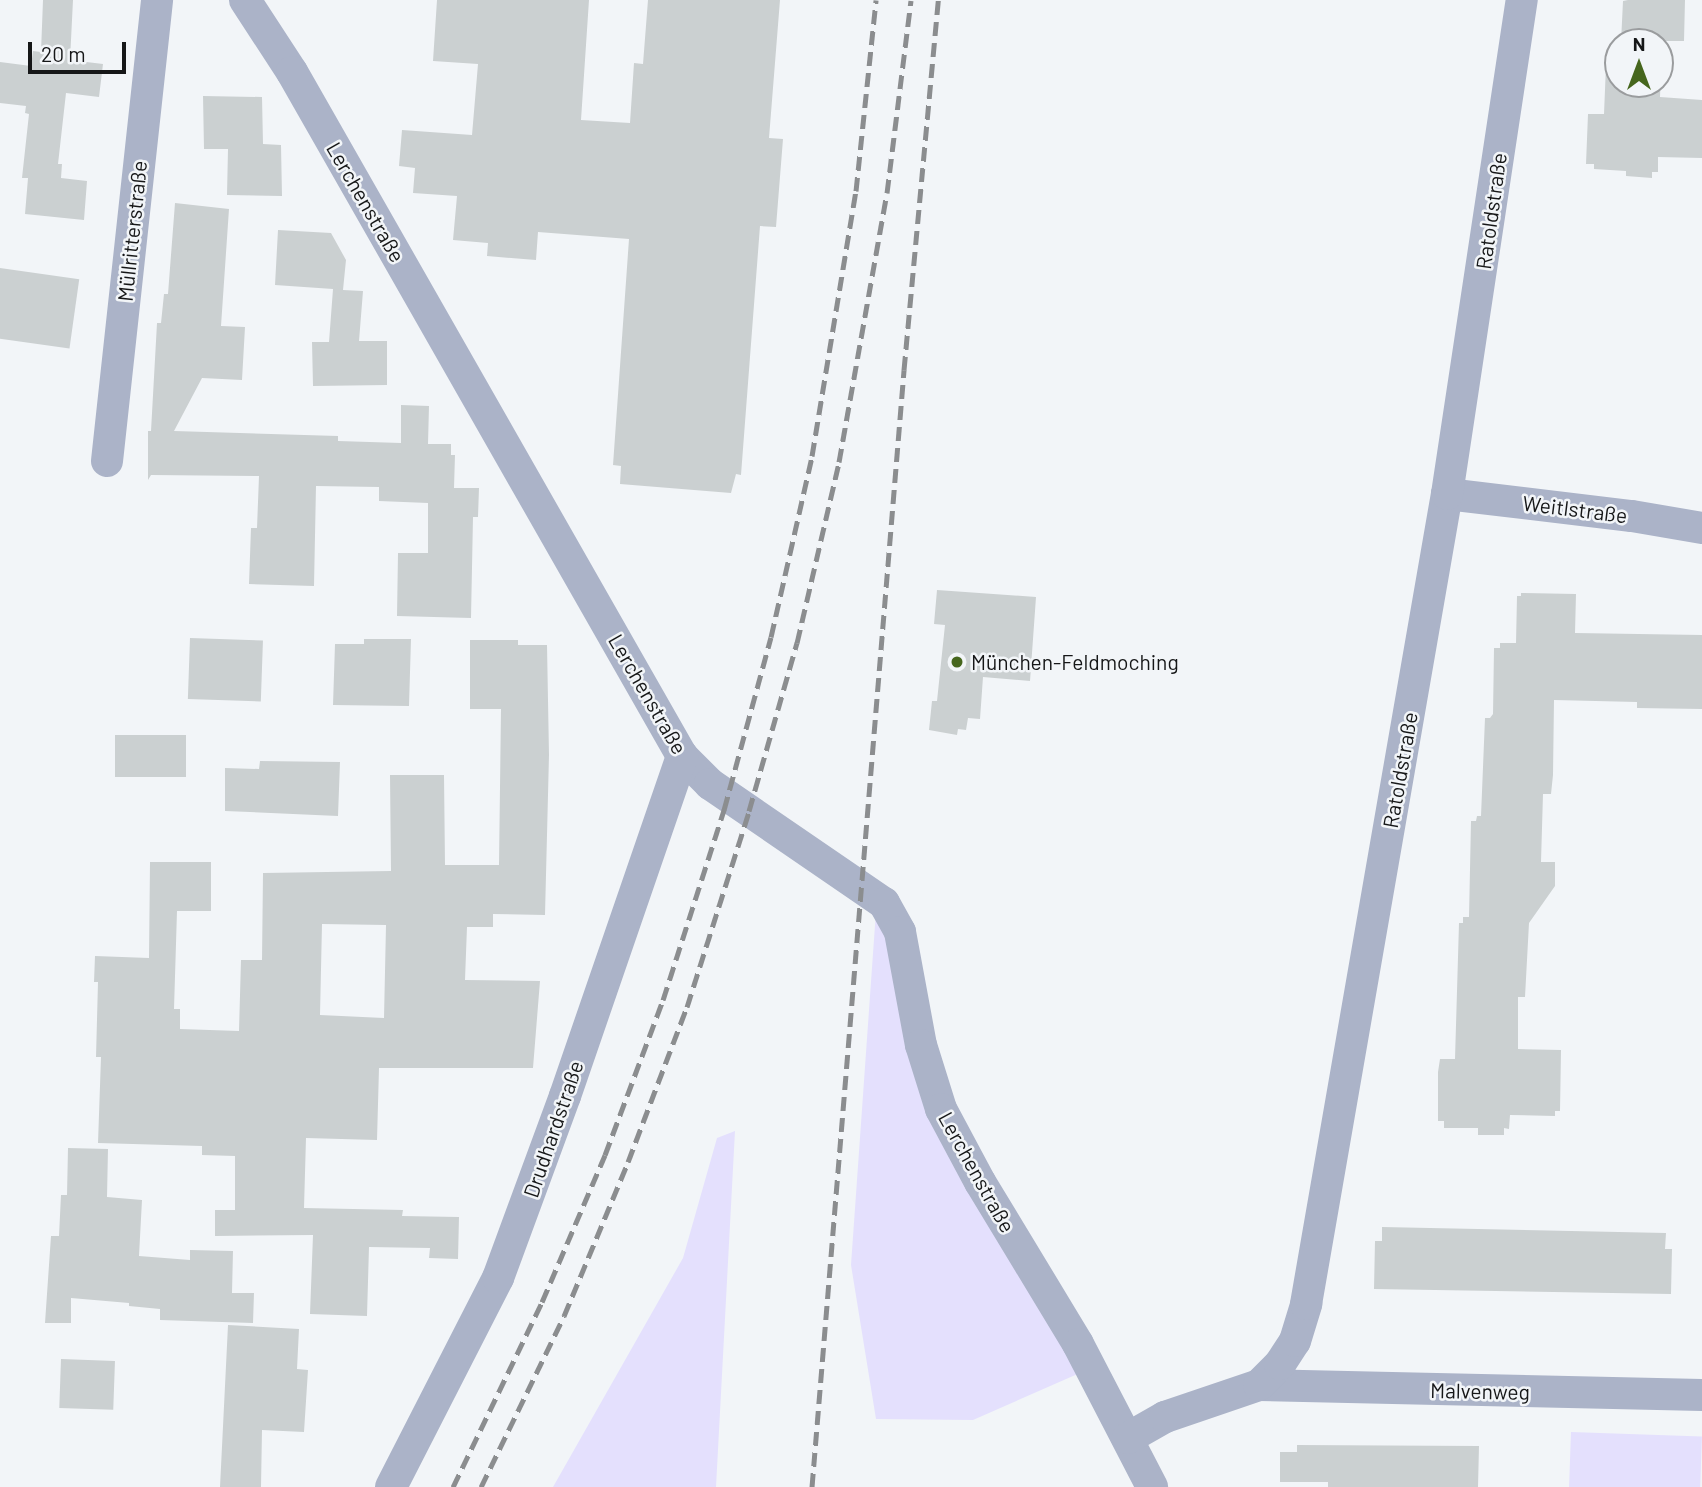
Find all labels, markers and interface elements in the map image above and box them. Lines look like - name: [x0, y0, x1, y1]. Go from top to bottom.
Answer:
- scale bar: [32, 28, 130, 72]
- north arrow: [1604, 28, 1674, 98]
- text: N: [1633, 32, 1645, 55]
- text: 20 m: [41, 41, 86, 66]
- street label: Lerchenstraße: [322, 138, 410, 266]
- street label: Ratoldstraße: [1470, 151, 1512, 271]
- street label: Müllritterstraße: [112, 159, 152, 303]
- street label: Weitlstraße: [1521, 490, 1629, 528]
- street label: Lerchenstraße: [604, 630, 692, 758]
- place label: München-Feldmoching: [971, 649, 1179, 675]
- marker: München-Feldmoching: [949, 654, 965, 670]
- street label: Ratoldstraße: [1377, 710, 1423, 830]
- street label: Drudhardstraße: [518, 1057, 588, 1201]
- street label: Lerchenstraße: [933, 1107, 1021, 1237]
- street label: Malvenweg: [1430, 1378, 1530, 1404]

